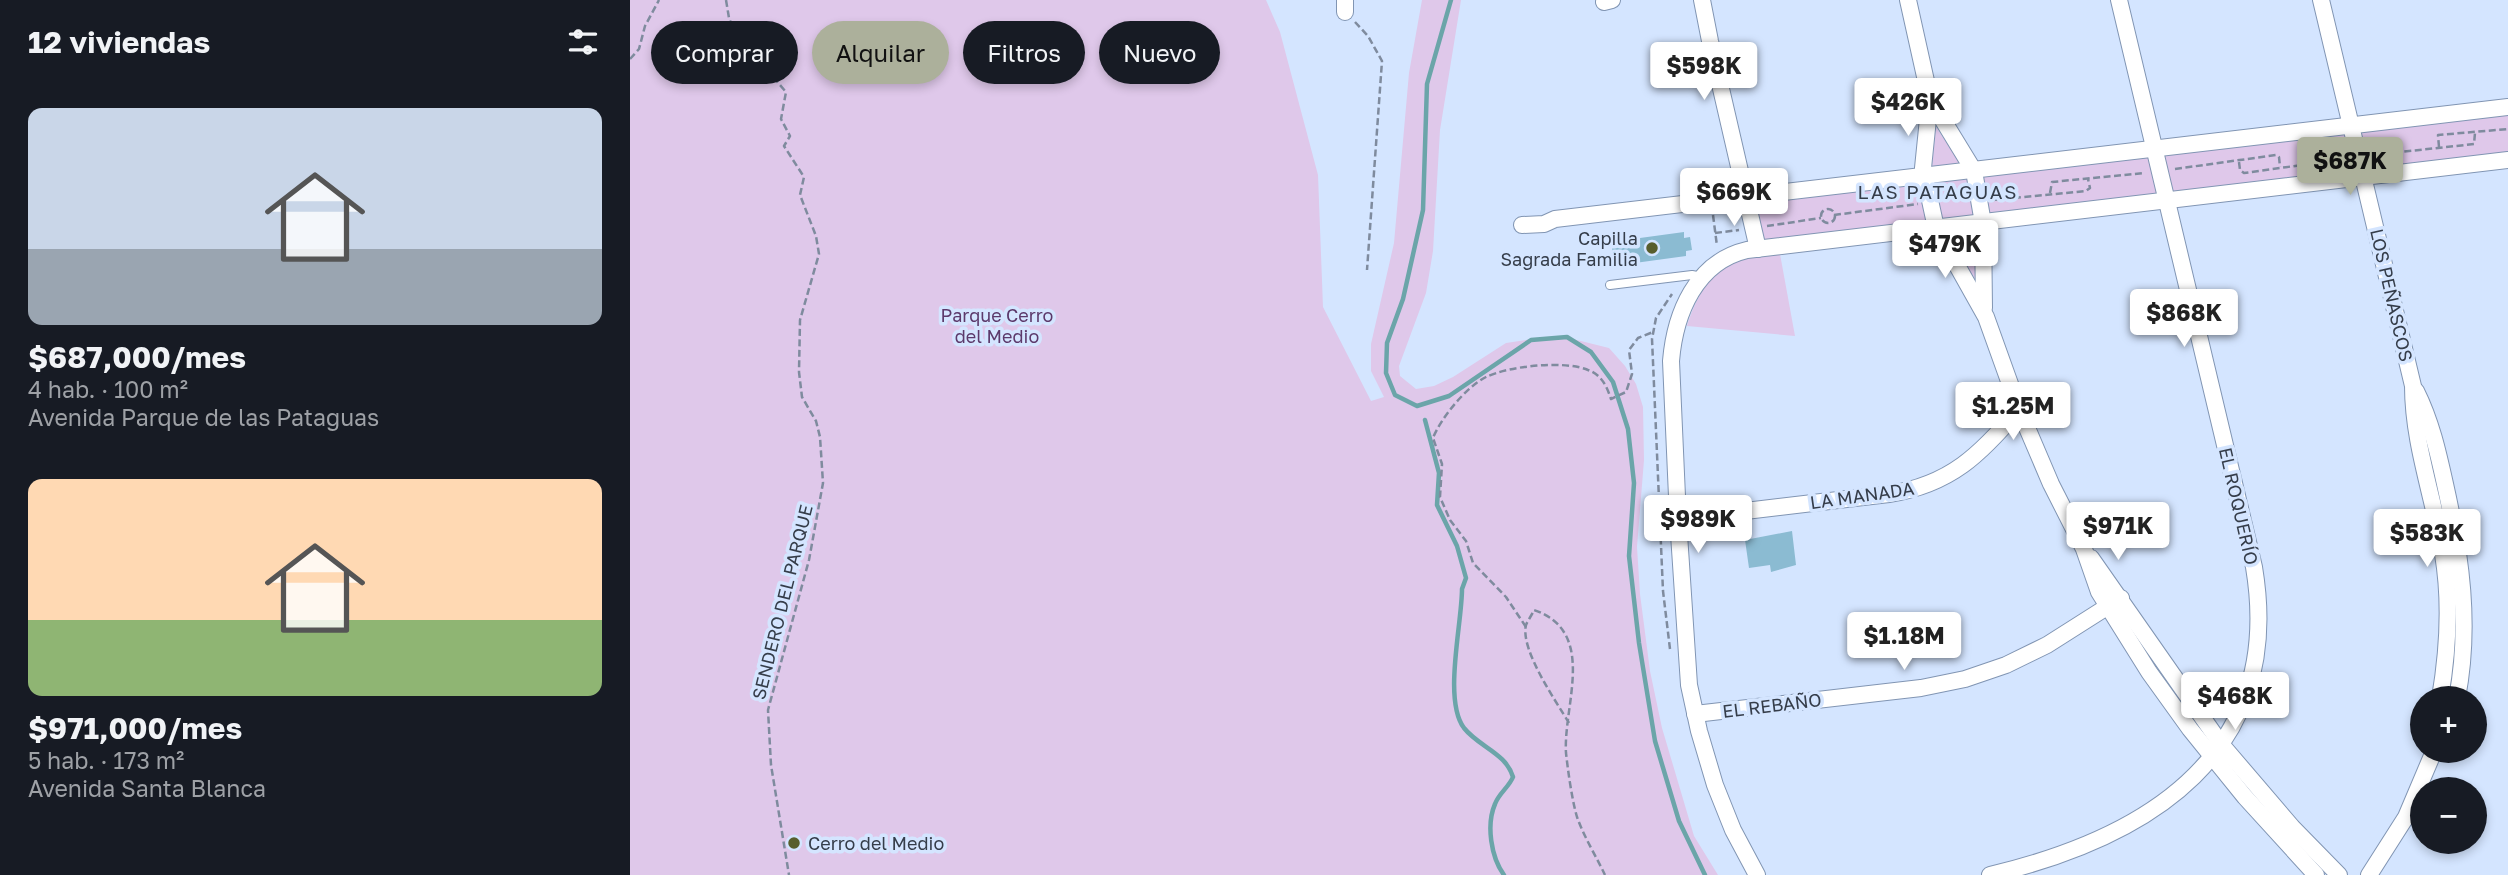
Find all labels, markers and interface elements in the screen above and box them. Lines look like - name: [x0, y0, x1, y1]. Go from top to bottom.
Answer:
- chip: Comprar: [651, 21, 798, 84]
- chip: Alquilar: [812, 21, 949, 84]
- chip: Filtros: [963, 21, 1085, 84]
- chip: Nuevo: [1099, 21, 1220, 84]
- icon: filters: [564, 23, 602, 61]
- text: 12 viviendas: [28, 24, 210, 60]
- pin: $598K: [1655, 42, 1753, 102]
- text: $598K: [1666, 51, 1742, 79]
- pin: $426K: [1859, 78, 1957, 138]
- text: $426K: [1870, 87, 1946, 115]
- pin: $687K: [2301, 138, 2399, 197]
- text: $687K: [2313, 146, 2387, 174]
- icon: home: [252, 154, 378, 280]
- pin: $669K: [1685, 168, 1783, 228]
- text: $669K: [1696, 177, 1772, 205]
- district label: LAS PATAGUAS: [1858, 180, 2019, 203]
- pin: $479K: [1896, 220, 1994, 280]
- street label: LOS PEÑASCOS: [2366, 226, 2418, 364]
- place label: Capilla Sagrada Familia: [1500, 227, 1638, 270]
- text: $479K: [1908, 229, 1982, 257]
- marker: Capilla Sagrada Familia: [1644, 240, 1660, 256]
- pin: $868K: [2135, 290, 2233, 349]
- text: $868K: [2146, 298, 2222, 326]
- park label: Parque Cerro del Medio: [941, 304, 1053, 347]
- text: $687,000/mes: [28, 339, 246, 375]
- text: 4 hab. · 100 m²: [28, 375, 188, 403]
- pin: $1.25M: [1956, 382, 2070, 442]
- text: $1.25M: [1971, 391, 2055, 419]
- text: Avenida Parque de las Pataguas: [28, 403, 379, 431]
- street label: EL ROQUERÍO: [2215, 445, 2263, 567]
- street label: LA MANADA: [1809, 477, 1915, 513]
- pin: $989K: [1649, 496, 1747, 555]
- street label: SENDERO DEL PARQUE: [747, 502, 817, 702]
- pin: $971K: [2069, 503, 2167, 562]
- text: $989K: [1660, 504, 1736, 532]
- pin: $583K: [2378, 510, 2476, 569]
- text: $971K: [2082, 511, 2154, 539]
- text: $583K: [2390, 518, 2464, 546]
- icon: home: [252, 525, 378, 651]
- pin: $1.18M: [1847, 612, 1961, 672]
- text: $1.18M: [1863, 621, 1945, 649]
- pin: $468K: [2186, 672, 2284, 732]
- text: $468K: [2197, 681, 2273, 709]
- map controls: [2410, 686, 2487, 854]
- button: +: [2410, 686, 2487, 763]
- street label: EL REBAÑO: [1721, 688, 1823, 722]
- text: $971,000/mes: [28, 710, 242, 746]
- text: 5 hab. · 173 m²: [28, 746, 184, 774]
- text: Avenida Santa Blanca: [28, 774, 266, 802]
- button: −: [2410, 777, 2487, 854]
- place label: Cerro del Medio: [808, 832, 944, 854]
- marker: Cerro del Medio: [786, 835, 802, 851]

